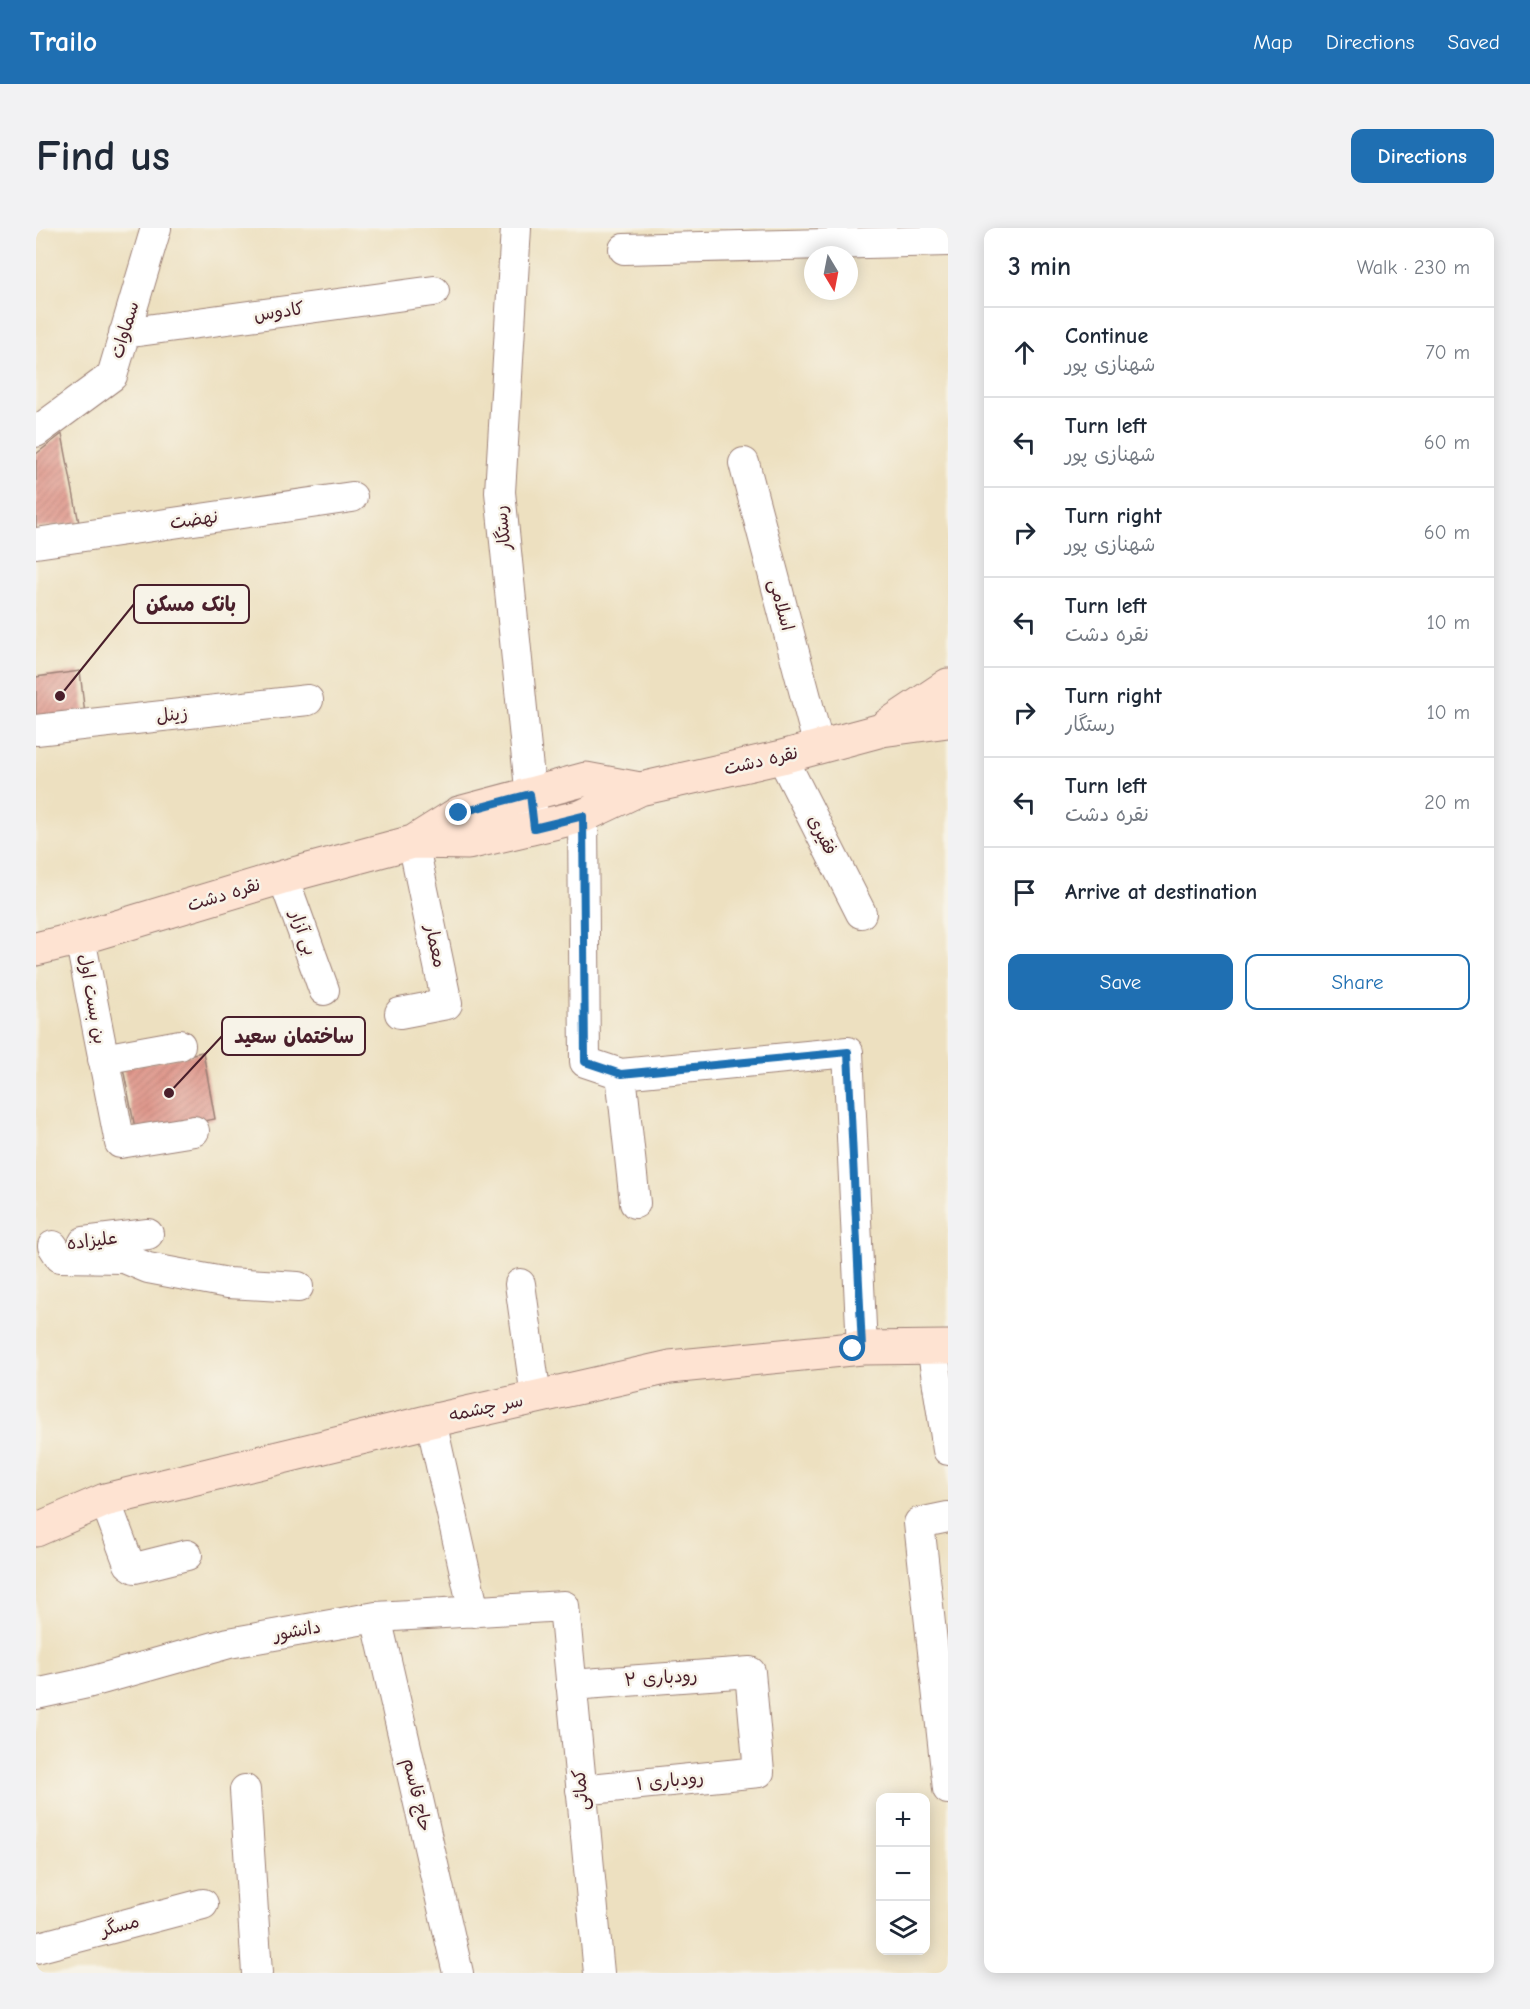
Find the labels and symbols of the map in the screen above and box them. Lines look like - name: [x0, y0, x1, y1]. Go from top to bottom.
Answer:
- north arrow: [804, 246, 858, 300]
- street label: کادوس: [253, 298, 306, 326]
- street label: سماوات: [106, 299, 144, 361]
- street label: رستگار: [490, 504, 516, 552]
- street label: نهضت: [169, 506, 219, 534]
- street label: اسلامی: [764, 577, 798, 633]
- callout: بانک مسکن: [134, 585, 249, 623]
- text: بانک مسکن: [146, 593, 236, 617]
- street label: زینل: [155, 703, 189, 727]
- street label: نقره دشت: [722, 742, 800, 780]
- route end: [445, 799, 471, 825]
- street label: فقیری: [803, 812, 841, 858]
- street label: نقره دشت: [185, 874, 263, 916]
- street label: بی آزار: [285, 906, 321, 958]
- street label: معمار: [420, 921, 450, 970]
- street label: بن بست اول: [74, 952, 110, 1046]
- callout: ساختمان سعید: [222, 1017, 365, 1055]
- text: ساختمان سعید: [234, 1025, 354, 1048]
- street label: علیزاده: [66, 1227, 118, 1255]
- route start: [839, 1335, 865, 1361]
- street label: سر چشمه: [447, 1390, 525, 1427]
- street label: دانشور: [270, 1617, 323, 1647]
- street label: رودباری ۲: [624, 1665, 698, 1691]
- street label: حاج قاسم: [395, 1756, 436, 1834]
- street label: رودباری ۱: [635, 1767, 705, 1795]
- street label: کمائی: [569, 1768, 593, 1812]
- street label: مسگر: [96, 1911, 142, 1942]

